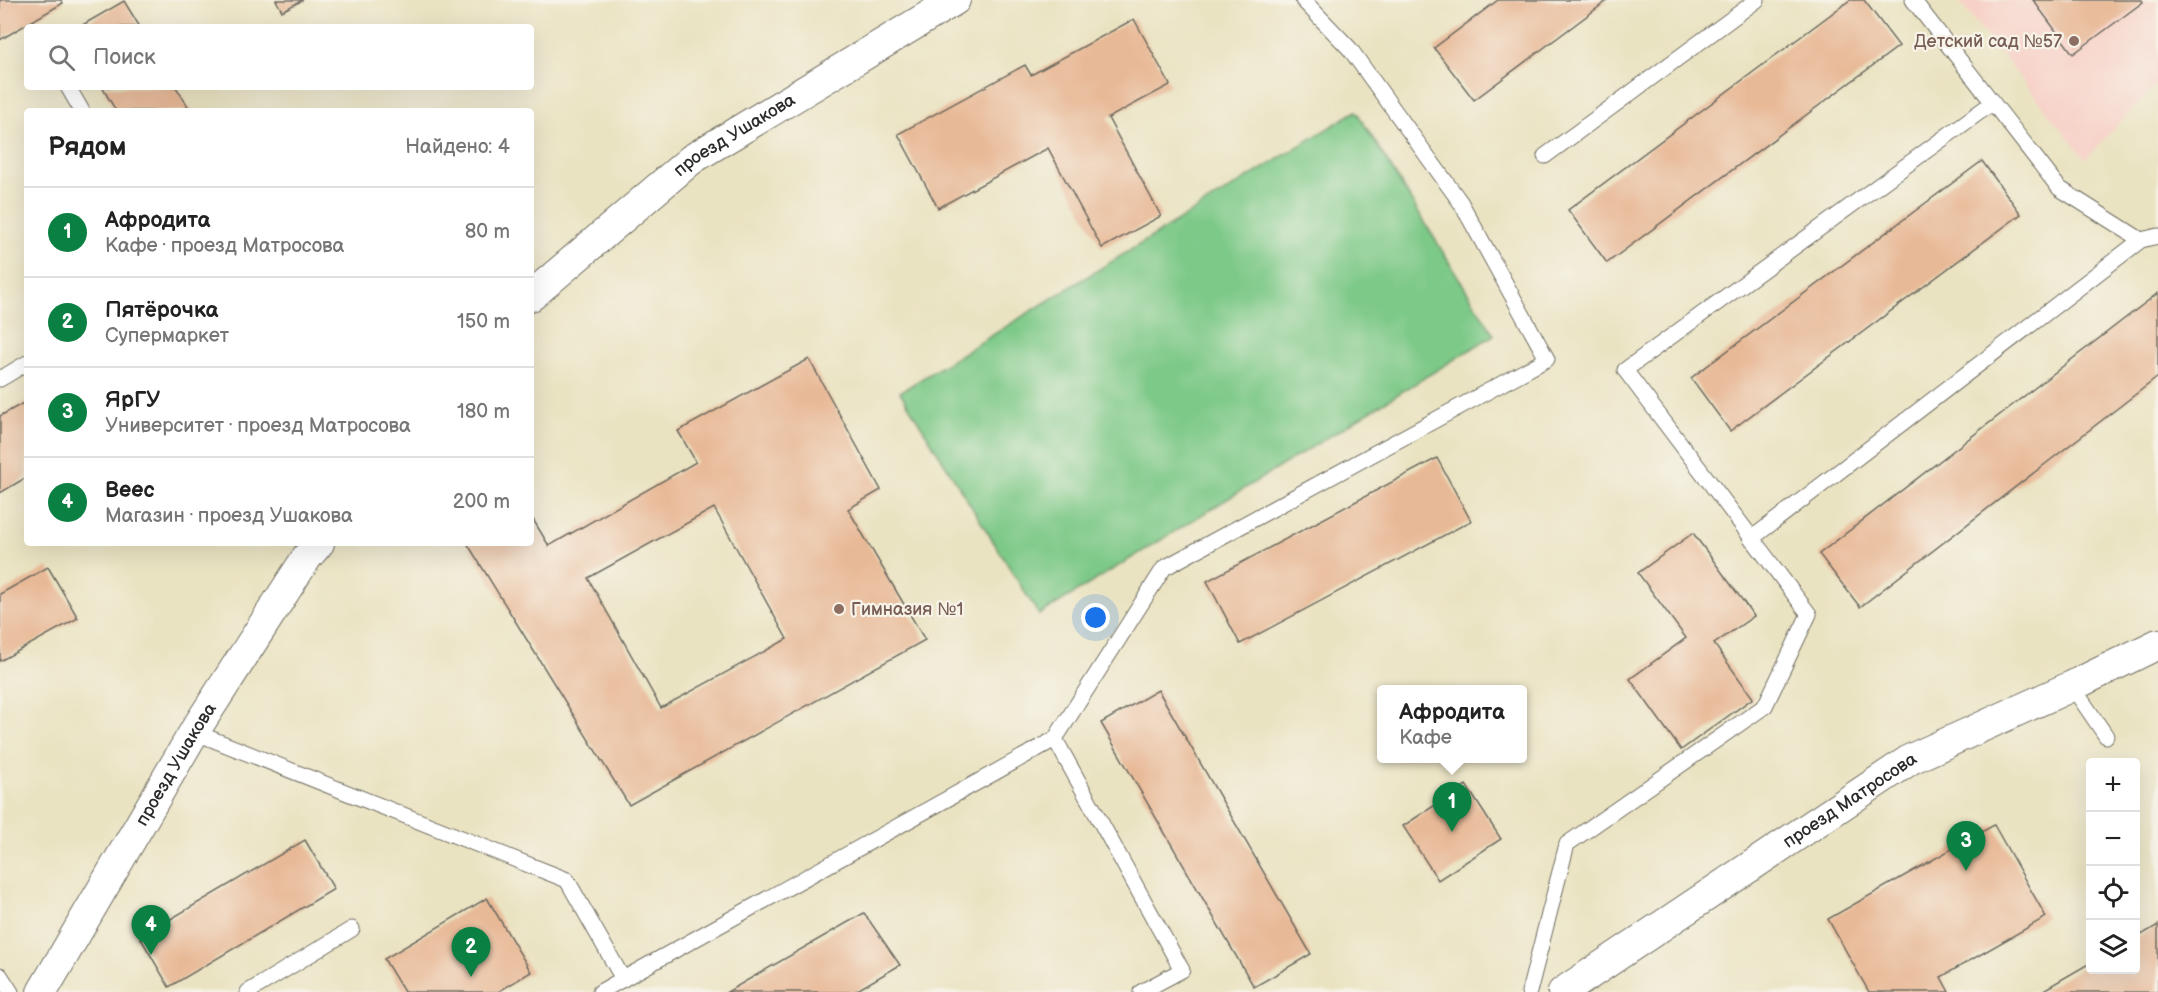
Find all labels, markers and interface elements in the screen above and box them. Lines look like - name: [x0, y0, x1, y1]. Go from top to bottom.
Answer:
- search box: [24, 24, 534, 90]
- place label: Детский сад №57: [1914, 31, 2062, 52]
- marker: Детский сад №57: [2067, 34, 2081, 48]
- icon: search: [45, 41, 78, 74]
- text: Поиск: [93, 44, 156, 71]
- street label: проезд Ушакова: [669, 89, 799, 181]
- text: Рядом: [48, 132, 126, 163]
- text: Найдено: 4: [405, 135, 510, 159]
- text: Афродита: [105, 207, 210, 234]
- text: 1: [63, 220, 72, 244]
- text: 80 m: [465, 220, 510, 244]
- text: Кафе · проезд Матросова: [105, 234, 344, 258]
- text: Пятёрочка: [105, 297, 218, 324]
- text: 2: [62, 310, 73, 334]
- text: 150 m: [457, 310, 510, 334]
- text: Супермаркет: [105, 324, 229, 348]
- text: ЯрГУ: [105, 387, 160, 414]
- text: 3: [62, 400, 73, 424]
- text: 180 m: [457, 400, 510, 424]
- text: Университет · проезд Матросова: [105, 414, 411, 438]
- text: Веес: [105, 477, 155, 504]
- text: 4: [62, 490, 73, 514]
- text: 200 m: [453, 490, 510, 514]
- text: Магазин · проезд Ушакова: [105, 504, 353, 528]
- place label: Гимназия №1: [851, 599, 964, 620]
- marker: Гимназия №1: [832, 602, 846, 616]
- your location: [1081, 603, 1110, 632]
- popup: [1377, 685, 1527, 763]
- street label: проезд Ушакова: [131, 699, 221, 830]
- text: Афродита: [1399, 699, 1505, 726]
- text: Кафе: [1399, 726, 1452, 750]
- street label: проезд Матросова: [1779, 748, 1921, 852]
- map controls: [2086, 758, 2140, 974]
- button: +: [2086, 758, 2140, 812]
- pin: 1: [1432, 782, 1472, 832]
- button: −: [2086, 812, 2140, 866]
- pin: 3: [1946, 822, 1986, 871]
- button: locate: [2086, 866, 2140, 920]
- pin: 4: [132, 906, 170, 955]
- button: layers: [2086, 920, 2140, 974]
- pin: 2: [452, 928, 490, 977]

